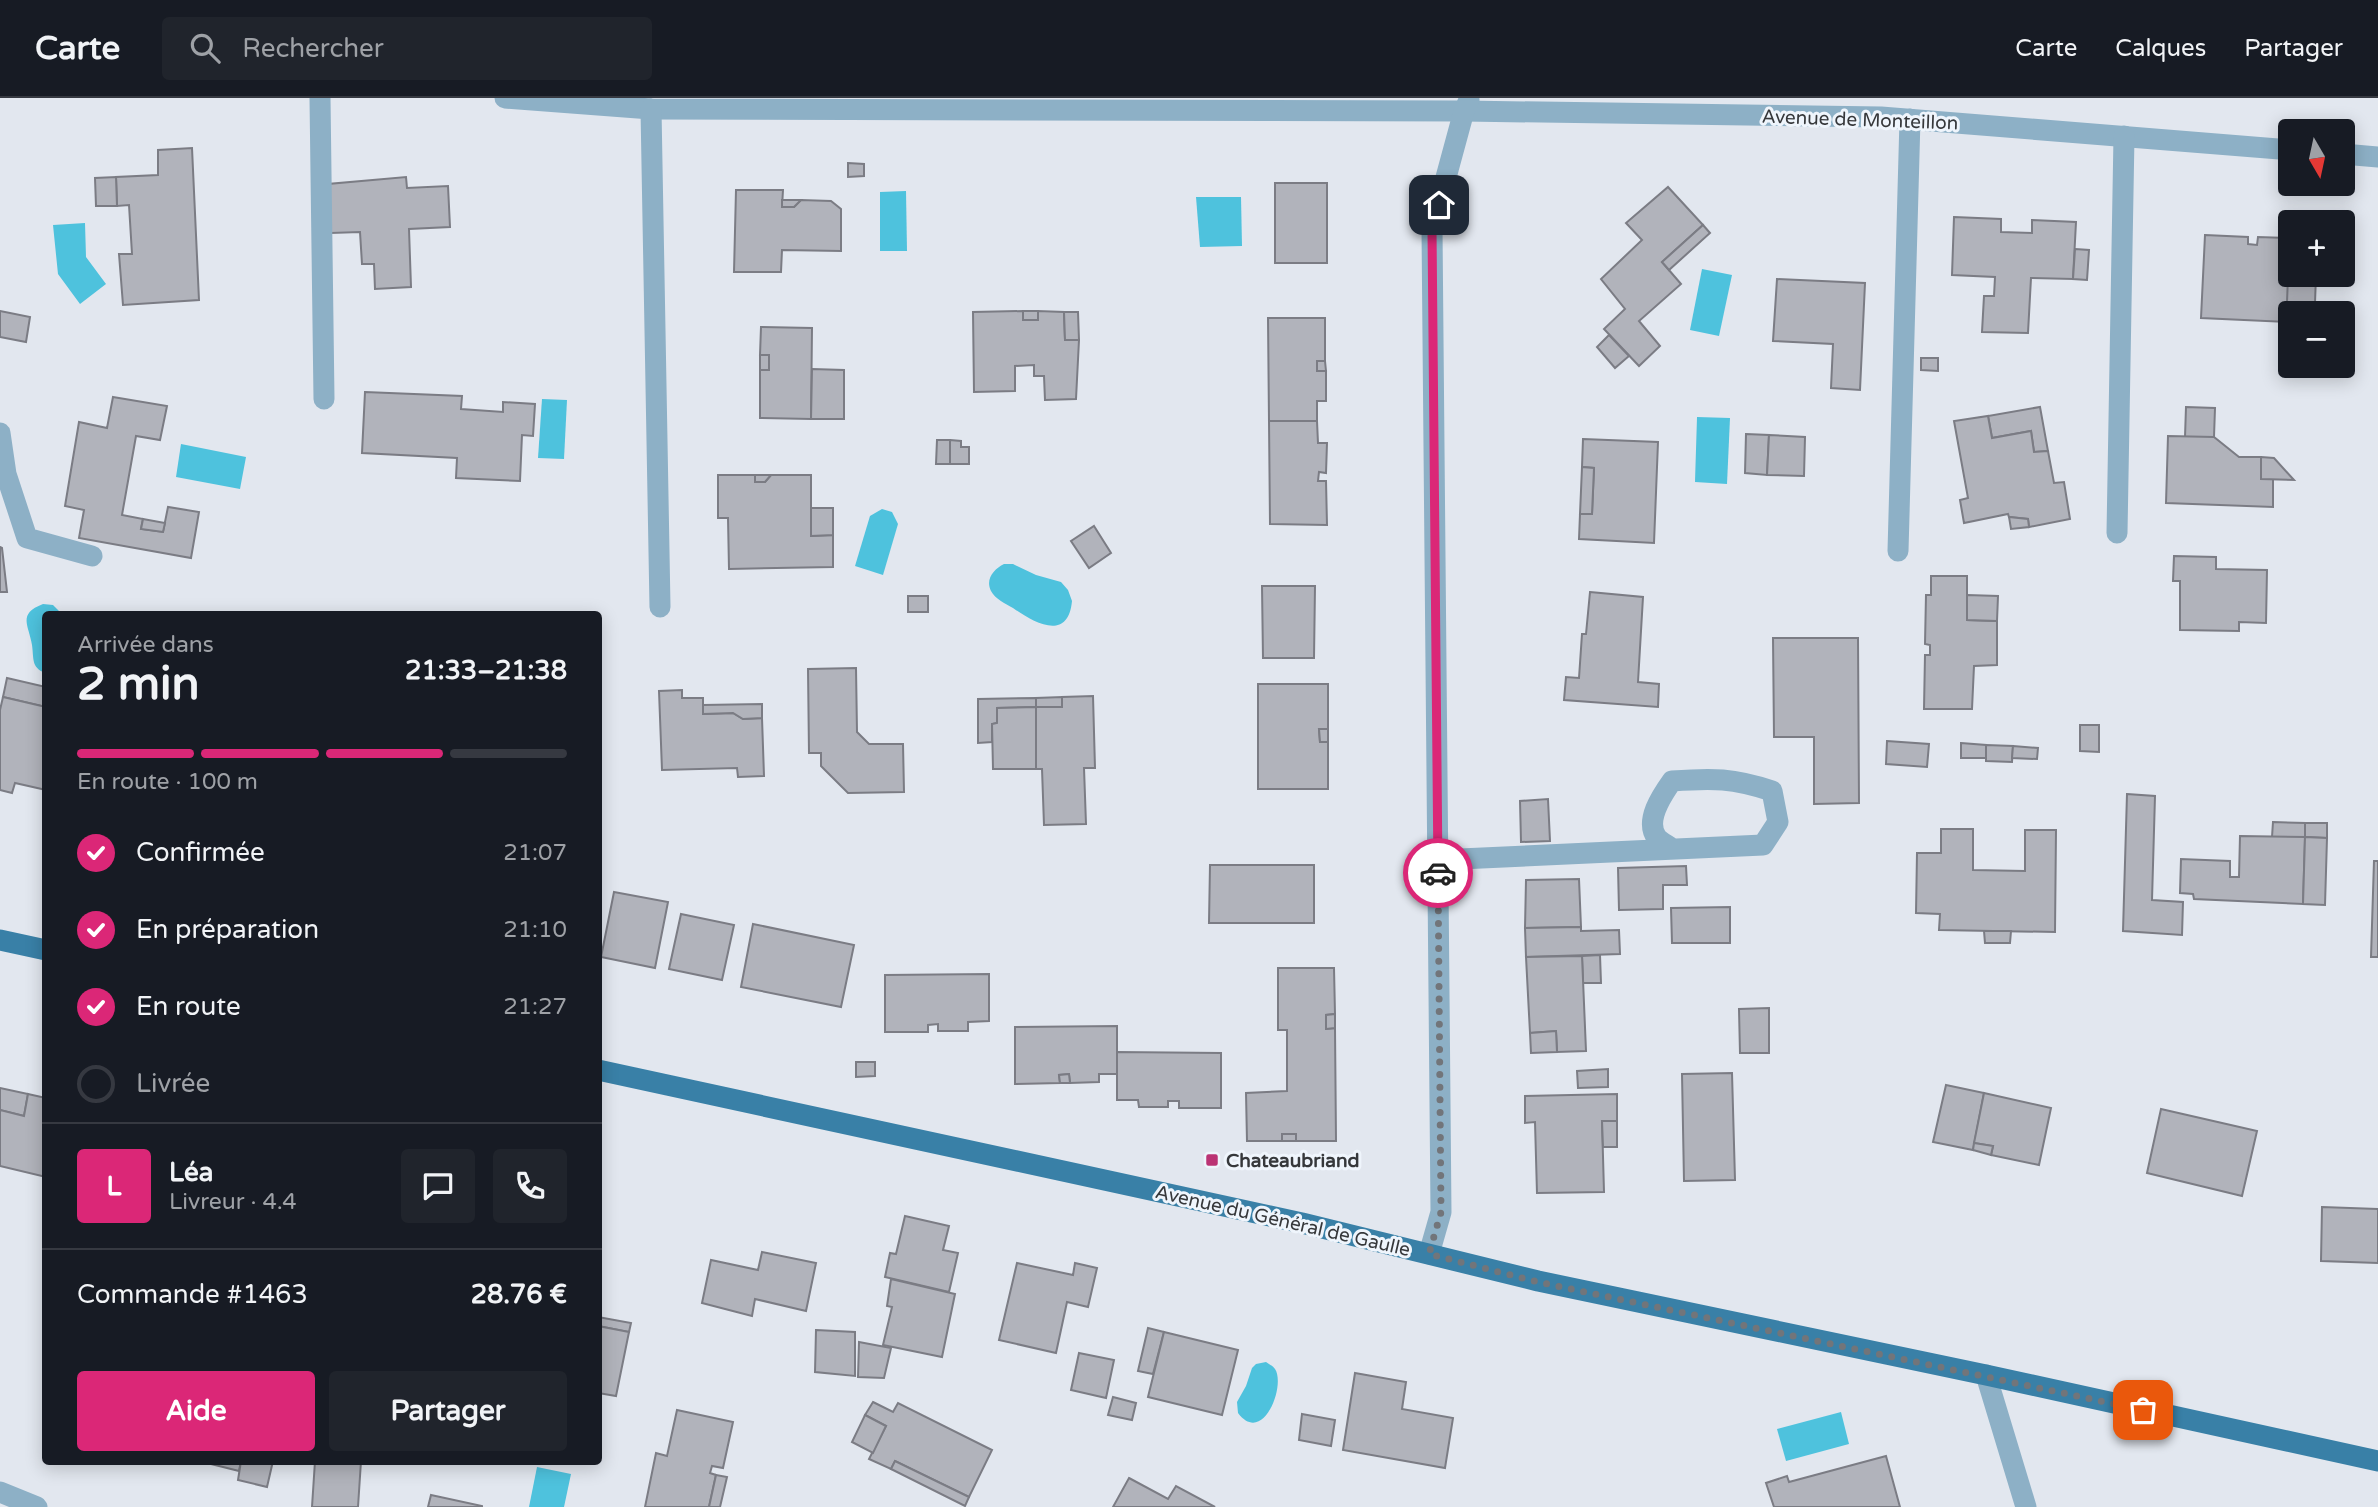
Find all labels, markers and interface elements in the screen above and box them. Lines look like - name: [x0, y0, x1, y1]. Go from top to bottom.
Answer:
- search box: [162, 17, 652, 80]
- text: Carte: [35, 29, 120, 68]
- icon: search: [186, 29, 224, 67]
- text: Rechercher: [242, 33, 384, 64]
- text: Carte: [2015, 34, 2077, 63]
- text: Calques: [2115, 34, 2206, 63]
- text: Partager: [2244, 34, 2343, 63]
- street label: Avenue de Monteillon: [1761, 106, 1959, 134]
- north arrow: [2278, 119, 2356, 196]
- map controls: [2278, 119, 2355, 378]
- pin: [1409, 175, 1469, 235]
- icon: home: [1420, 186, 1458, 224]
- button: +: [2278, 210, 2355, 287]
- button: −: [2278, 301, 2355, 378]
- text: Arrivée dans: [77, 631, 214, 659]
- text: 21:33–21:38: [405, 655, 567, 686]
- text: 2 min: [77, 657, 200, 712]
- text: En route · 100 m: [77, 768, 258, 796]
- icon: check: [77, 834, 115, 872]
- text: Confirmée: [136, 837, 265, 868]
- courier: [1403, 838, 1473, 908]
- text: 21:07: [503, 839, 567, 867]
- icon: car: [1419, 854, 1457, 892]
- icon: check: [77, 911, 115, 949]
- text: En préparation: [136, 914, 319, 945]
- text: 21:10: [503, 916, 567, 944]
- icon: check: [77, 988, 115, 1026]
- text: En route: [136, 991, 241, 1022]
- text: 21:27: [503, 993, 567, 1021]
- text: Livrée: [136, 1068, 210, 1099]
- button: chat: [401, 1149, 475, 1223]
- button: phone: [493, 1149, 567, 1223]
- place label: Chateaubriand: [1226, 1150, 1360, 1172]
- marker: Chateaubriand: [1204, 1152, 1220, 1168]
- text: Léa: [169, 1157, 213, 1188]
- text: L: [107, 1171, 121, 1202]
- street label: Avenue du Général de Gaulle: [1153, 1181, 1412, 1261]
- text: Livreur · 4.4: [169, 1188, 297, 1216]
- text: Commande #1463: [77, 1279, 308, 1310]
- text: 28.76 €: [471, 1279, 567, 1310]
- button: Aide: [77, 1371, 315, 1451]
- button: Partager: [329, 1371, 567, 1451]
- pin: [2113, 1380, 2173, 1440]
- icon: bag: [2124, 1391, 2162, 1429]

